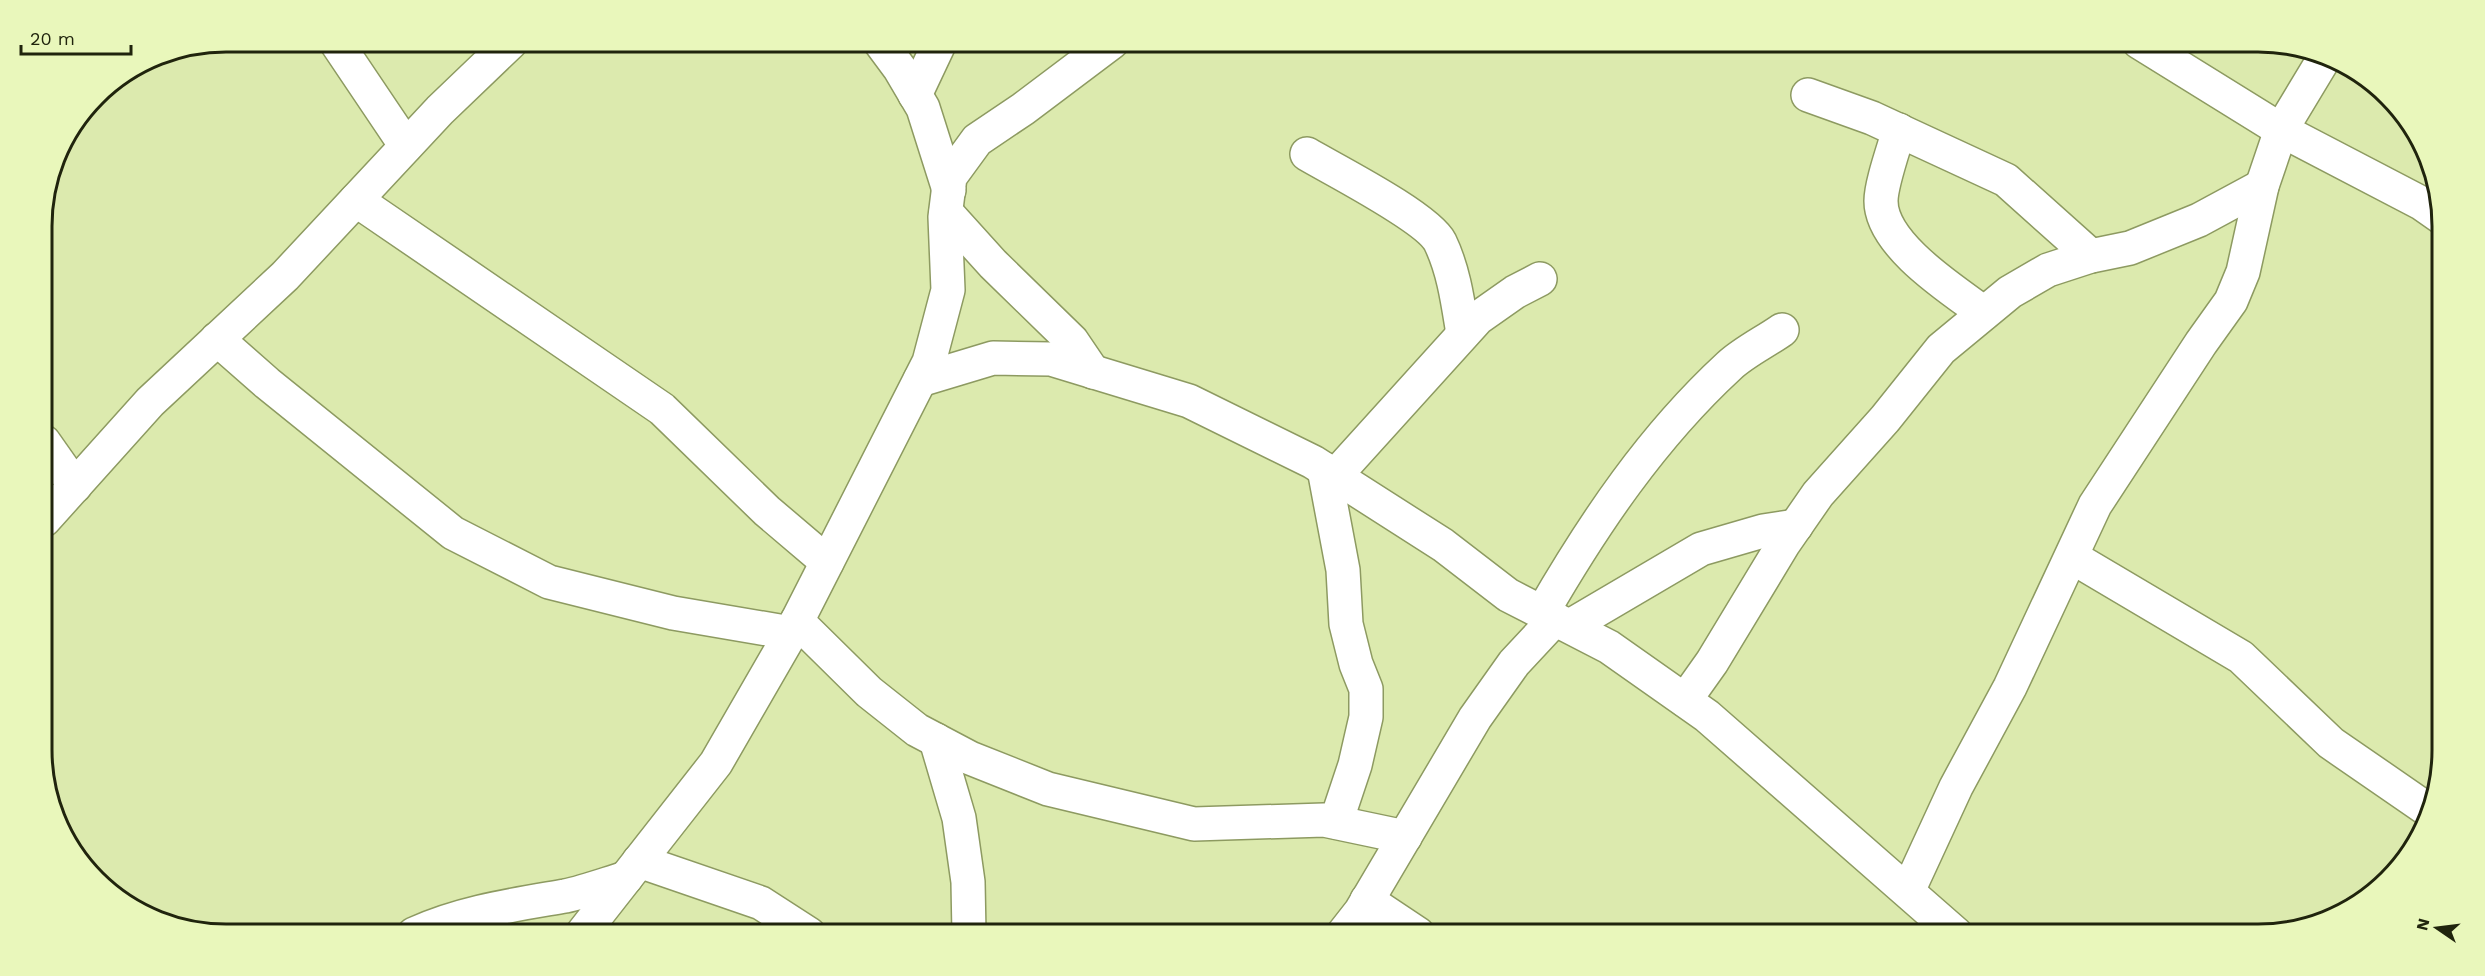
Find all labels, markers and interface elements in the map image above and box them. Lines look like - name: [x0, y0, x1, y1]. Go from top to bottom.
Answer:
- scale bar: [21, 18, 130, 56]
- text: 20 m: [30, 28, 75, 49]
- north arrow: [2407, 898, 2467, 958]
- text: N: [2412, 916, 2434, 933]

